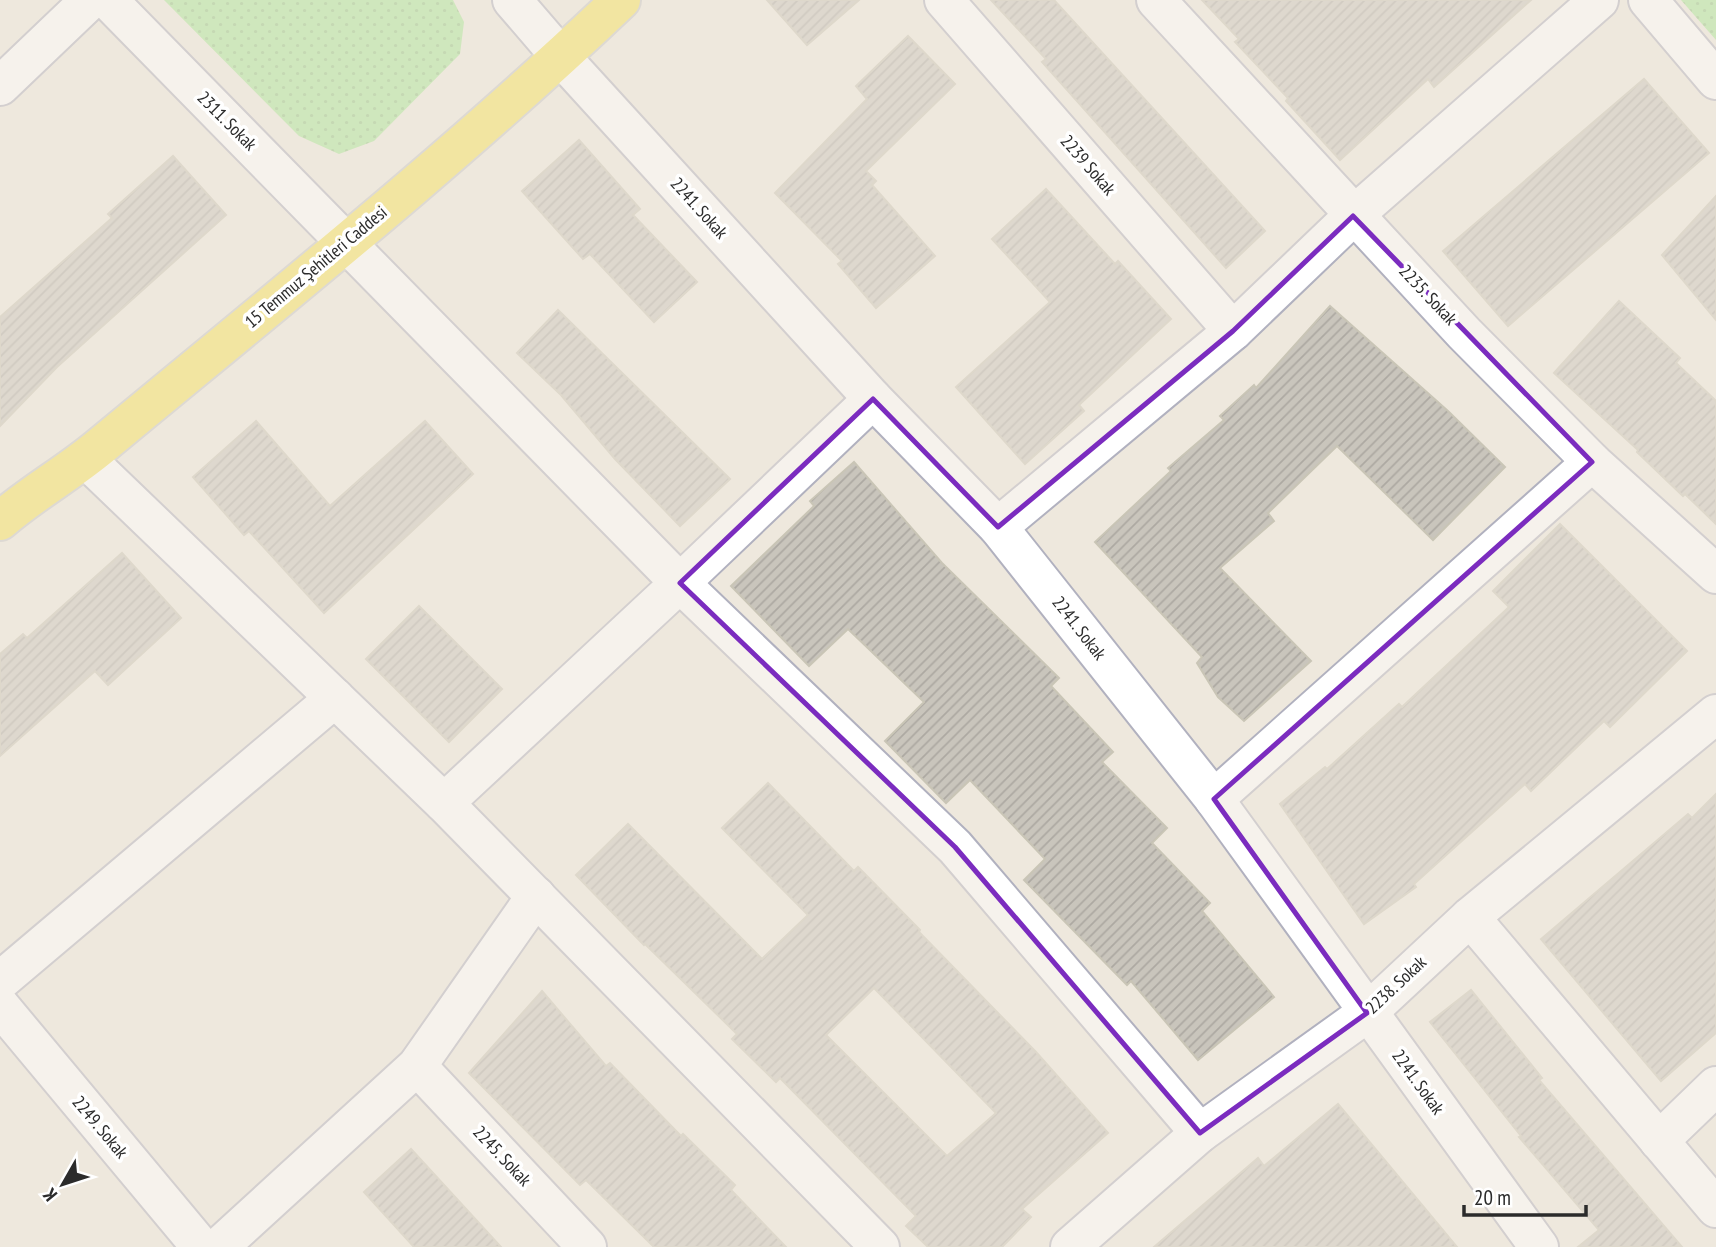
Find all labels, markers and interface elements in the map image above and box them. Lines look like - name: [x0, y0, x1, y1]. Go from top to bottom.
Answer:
- street label: 2311. Sokak: [193, 86, 262, 155]
- street label: 2239 Sokak: [1056, 130, 1121, 200]
- street label: 2241. Sokak: [666, 172, 733, 243]
- street label: 15 Temmuz Şehitleri Caddesi: [240, 200, 392, 333]
- street label: 2235. Sokak: [1394, 259, 1462, 330]
- street label: 2241. Sokak: [1047, 591, 1112, 664]
- street label: 2238. Sokak: [1360, 951, 1431, 1019]
- street label: 2241. Sokak: [1387, 1045, 1450, 1119]
- street label: 2249. Sokak: [68, 1091, 133, 1163]
- street label: 2245. Sokak: [468, 1120, 536, 1191]
- north arrow: [28, 1149, 98, 1219]
- scale bar: [1464, 1174, 1586, 1218]
- text: K: [37, 1183, 62, 1206]
- text: 20 m: [1474, 1184, 1511, 1211]

